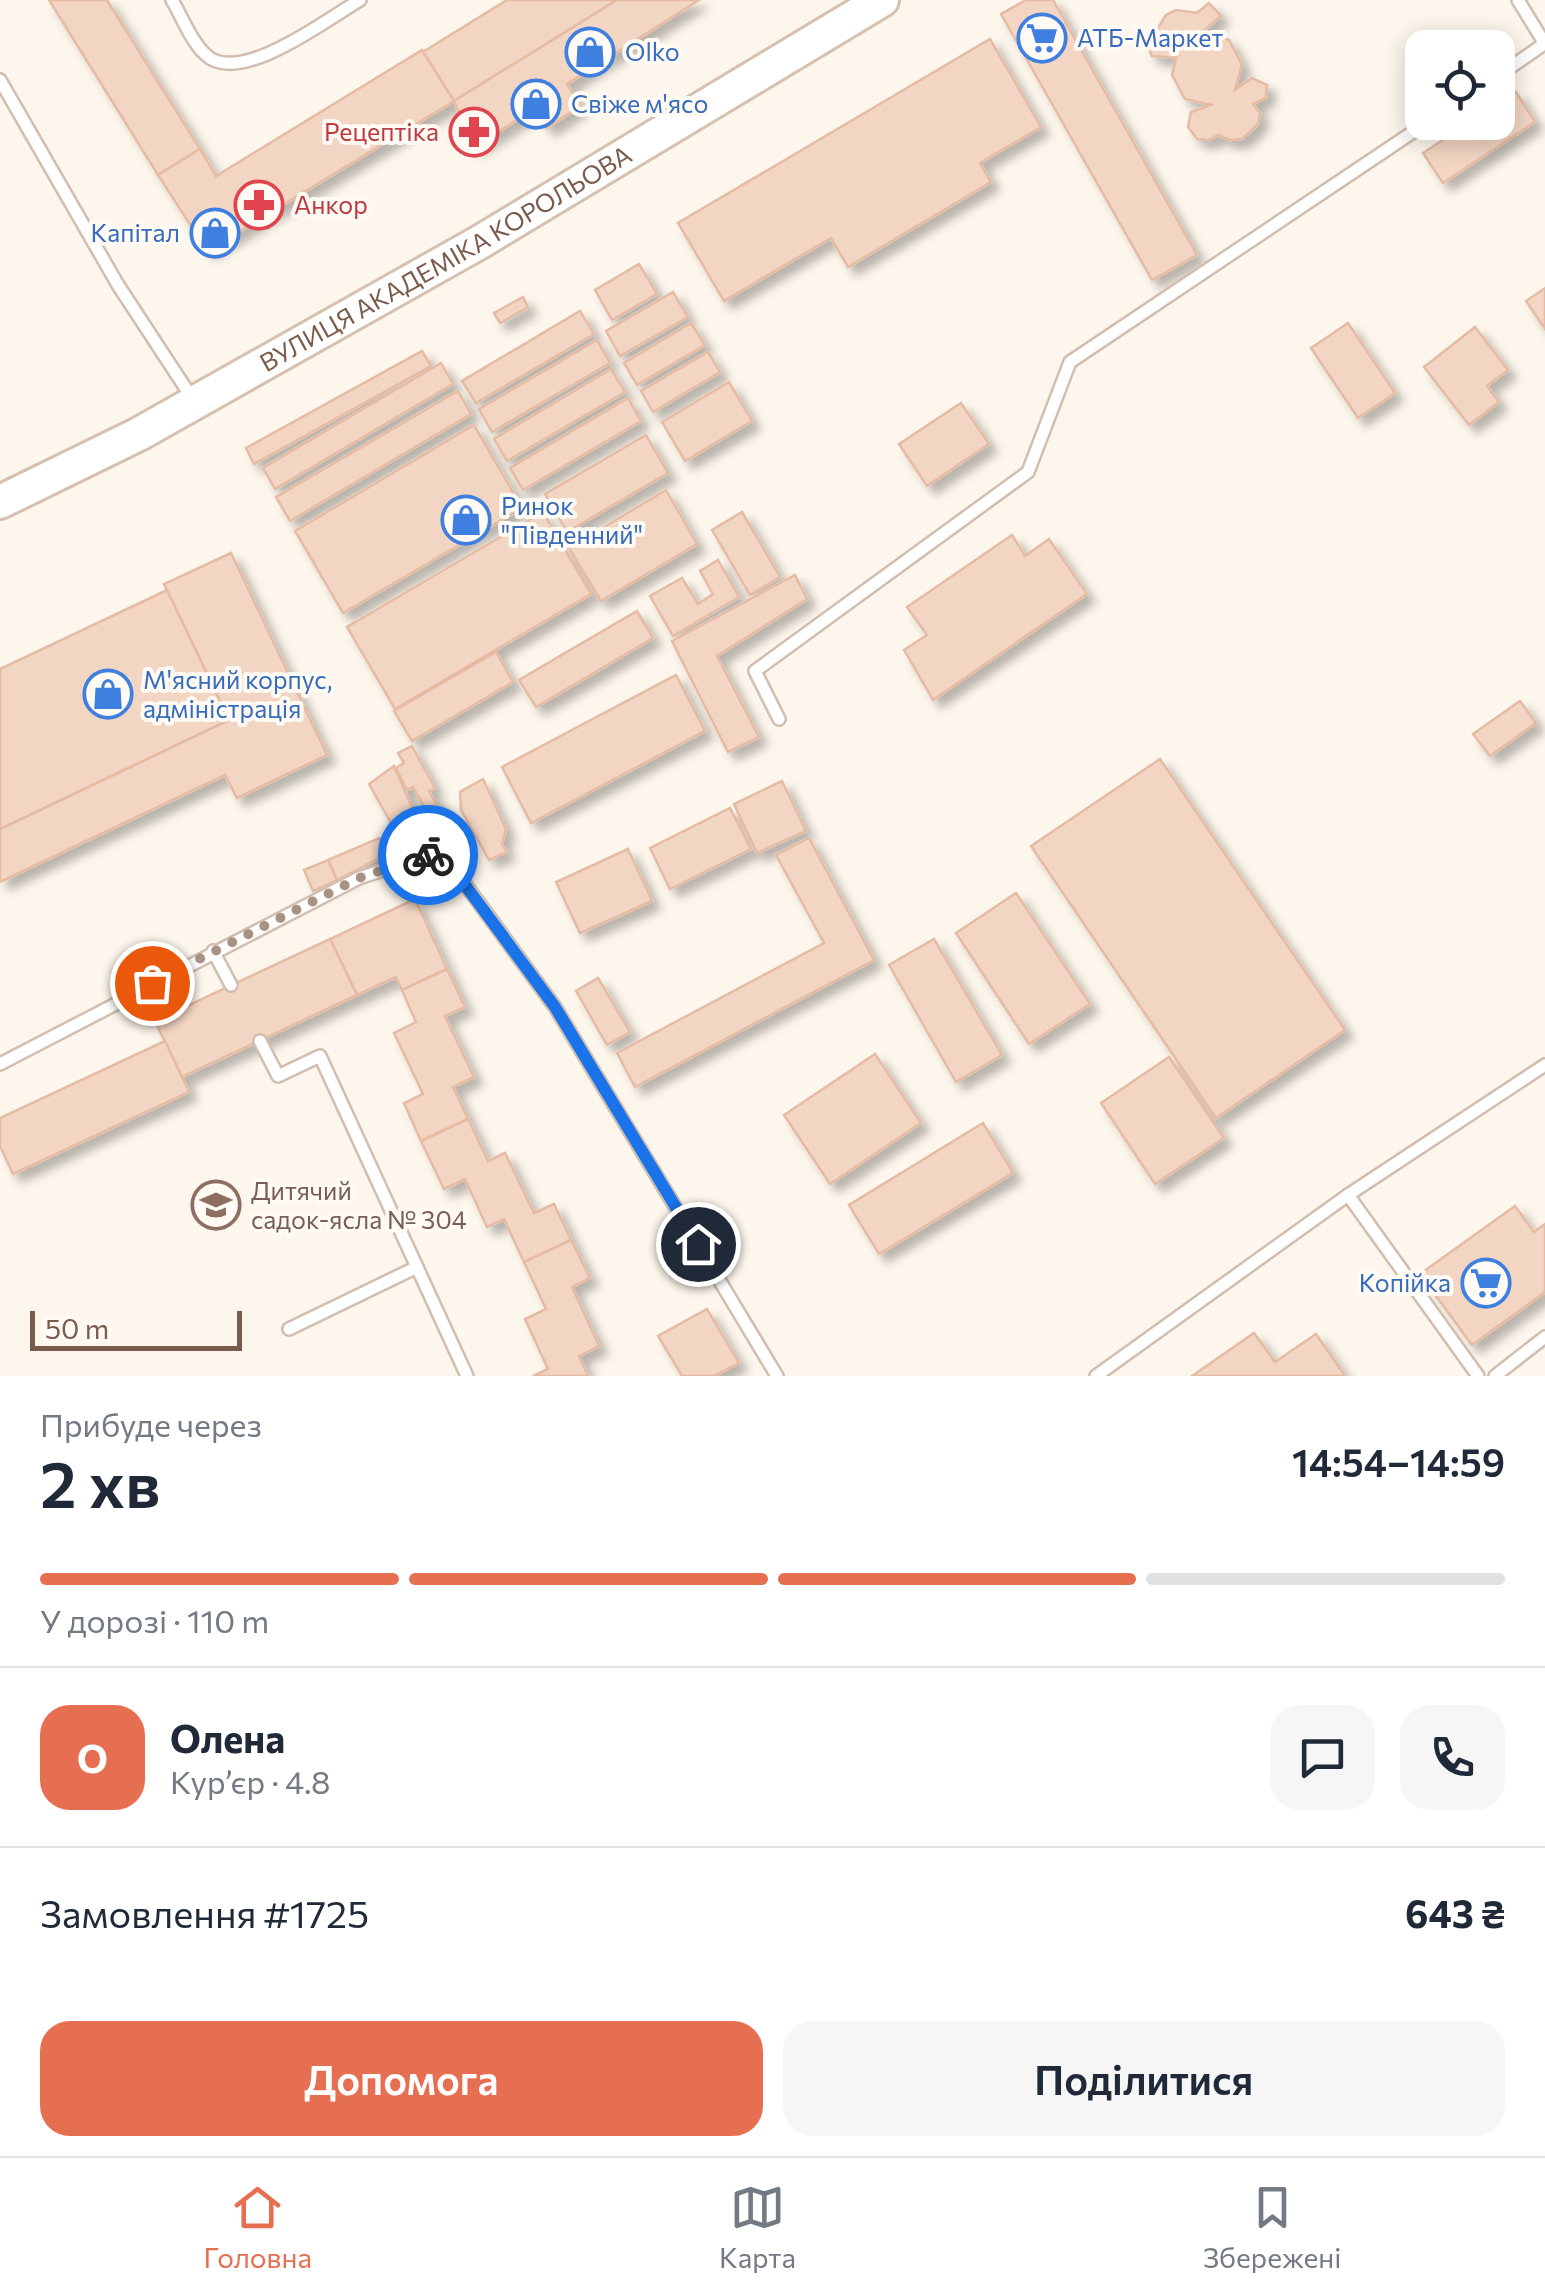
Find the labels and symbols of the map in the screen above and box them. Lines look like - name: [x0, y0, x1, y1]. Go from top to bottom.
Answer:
- supermarket icon: АТБ-Маркет: [1016, 12, 1068, 64]
- place label: АТБ-Маркет: [1077, 22, 1224, 52]
- shop icon: Olko: [564, 26, 616, 78]
- place label: Olko: [625, 36, 680, 66]
- shop icon: Свіже м'ясо: [510, 78, 562, 130]
- place label: Свіже м'ясо: [571, 88, 708, 118]
- pharmacy icon: Рецептіка: [448, 106, 500, 158]
- place label: Рецептіка: [324, 116, 439, 146]
- street label: ВУЛИЦЯ АКАДЕМІКА КОРОЛЬОВА: [254, 138, 636, 377]
- pharmacy icon: Анкор: [233, 179, 285, 231]
- place label: Анкор: [294, 189, 368, 219]
- shop icon: Капітал: [189, 207, 241, 259]
- place label: Капітал: [90, 217, 180, 247]
- place label: Ринок "Південний": [501, 490, 643, 549]
- shop icon: Ринок "Південний": [440, 494, 492, 546]
- place label: М'ясний корпус, адміністрація: [143, 664, 332, 723]
- shop icon: М'ясний корпус, адміністрація: [82, 668, 134, 720]
- courier: [378, 805, 478, 905]
- pin: [110, 941, 195, 1026]
- place label: Дитячий садок-ясла № 304: [251, 1175, 467, 1234]
- school or university icon: Дитячий садок-ясла № 304: [190, 1179, 242, 1231]
- pin: [656, 1202, 741, 1287]
- supermarket icon: Копійка: [1460, 1257, 1512, 1309]
- place label: Копійка: [1359, 1267, 1451, 1297]
- scale bar: [30, 1306, 242, 1350]

